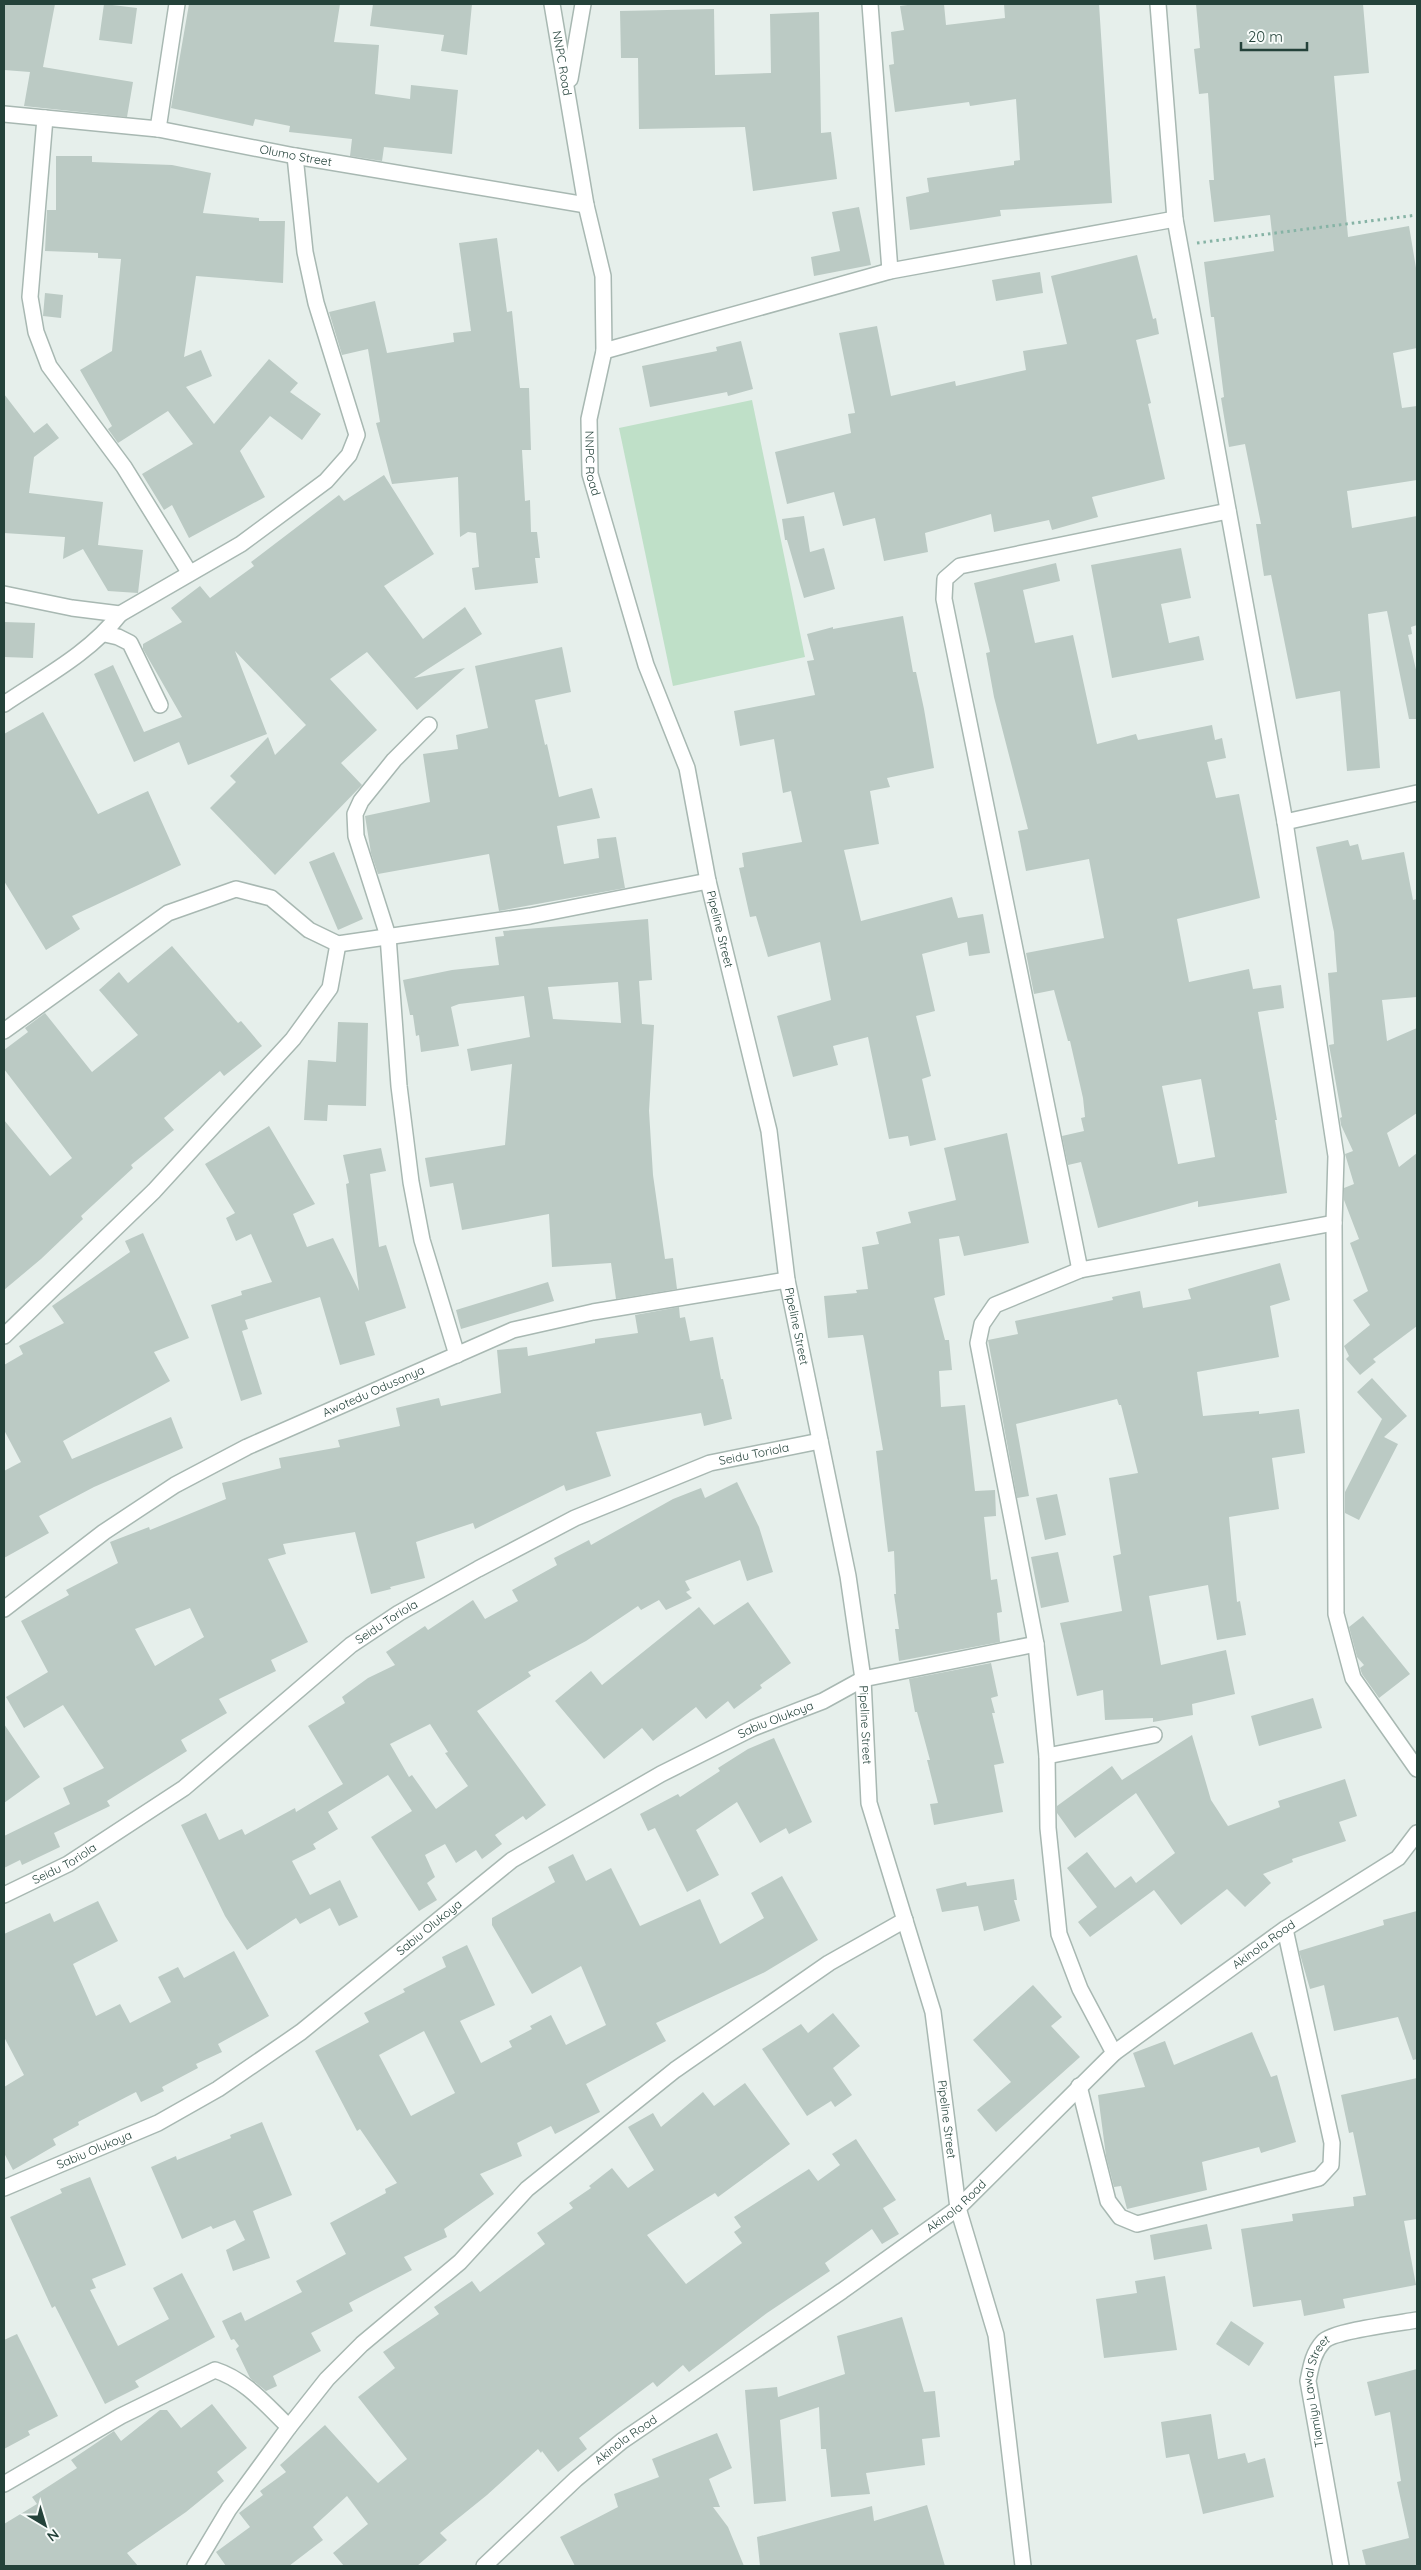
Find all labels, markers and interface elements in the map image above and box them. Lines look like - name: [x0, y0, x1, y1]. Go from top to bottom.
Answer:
- scale bar: [1241, 20, 1307, 52]
- text: 20 m: [1248, 27, 1283, 46]
- street label: NNPC Road: [550, 29, 575, 97]
- street label: Olumo Street: [258, 141, 333, 169]
- street label: NNPC Road: [582, 431, 604, 497]
- street label: Pipeline Street: [704, 889, 737, 969]
- street label: Pipeline Street: [782, 1286, 812, 1366]
- street label: Awotedu Odusanya: [320, 1362, 427, 1420]
- street label: Seidu Toriola: [717, 1439, 790, 1468]
- street label: Seidu Toriola: [352, 1596, 420, 1647]
- street label: Pipeline Street: [856, 1685, 875, 1765]
- street label: Sabiu Olukoya: [735, 1697, 815, 1741]
- street label: Seidu Toriola: [30, 1839, 99, 1887]
- street label: Sabiu Olukoya: [393, 1896, 465, 1958]
- street label: Akinola Road: [1229, 1917, 1298, 1972]
- street label: Pipeline Street: [935, 2079, 960, 2159]
- street label: Sabiu Olukoya: [54, 2127, 134, 2172]
- street label: Akinola Road: [923, 2176, 989, 2235]
- street label: Tiamiyu Lawal Street: [1300, 2331, 1332, 2448]
- street label: Akinola Road: [591, 2411, 660, 2468]
- north arrow: [20, 2500, 70, 2550]
- text: N: [43, 2525, 63, 2546]

